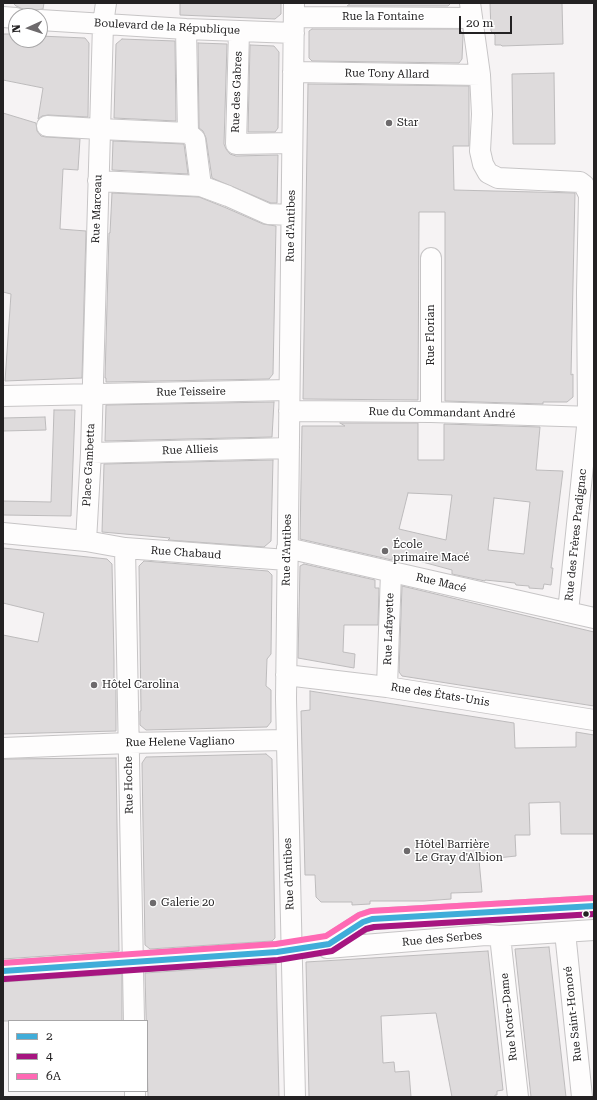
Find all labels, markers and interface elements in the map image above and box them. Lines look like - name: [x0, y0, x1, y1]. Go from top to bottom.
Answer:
- north arrow: [8, 8, 48, 48]
- scale bar: [461, 8, 514, 34]
- street label: Rue la Fontaine: [342, 10, 424, 24]
- text: 20 m: [466, 16, 493, 30]
- street label: Boulevard de la République: [94, 17, 240, 37]
- text: N: [10, 24, 23, 33]
- street label: Rue des Gabres: [229, 51, 245, 133]
- street label: Rue Tony Allard: [344, 67, 430, 81]
- place label: Star: [397, 116, 418, 130]
- marker: Star: [384, 118, 394, 128]
- street label: Rue Marceau: [89, 174, 105, 244]
- street label: Rue d'Antibes: [284, 190, 298, 262]
- street label: Rue Florian: [424, 305, 438, 365]
- street label: Rue Teisseire: [156, 385, 226, 399]
- street label: Rue du Commandant André: [368, 405, 516, 421]
- street label: Place Gambetta: [80, 423, 98, 507]
- street label: Rue Allieis: [162, 442, 218, 458]
- street label: Rue des Frères Pradignac: [562, 468, 590, 602]
- street label: Rue d'Antibes: [280, 514, 294, 586]
- place label: École primaire Macé: [393, 538, 469, 564]
- street label: Rue Chabaud: [150, 544, 222, 562]
- marker: École primaire Macé: [380, 546, 390, 556]
- street label: Rue Macé: [414, 571, 468, 595]
- street label: Rue Lafayette: [381, 593, 397, 665]
- place label: Hôtel Carolina: [102, 678, 179, 692]
- marker: Hôtel Carolina: [89, 680, 99, 690]
- street label: Rue des États-Unis: [390, 681, 490, 709]
- street label: Rue Helene Vagliano: [125, 734, 235, 750]
- street label: Rue Hoche: [122, 756, 136, 814]
- street label: Rue d'Antibes: [281, 838, 297, 910]
- place label: Hôtel Barrière Le Gray d'Albion: [415, 838, 503, 864]
- marker: Hôtel Barrière Le Gray d'Albion: [402, 846, 412, 856]
- place label: Galerie 20: [161, 896, 214, 910]
- marker: Galerie 20: [148, 898, 158, 908]
- unlabelled marker: [581, 909, 591, 919]
- street label: Rue des Serbes: [402, 929, 482, 949]
- street label: Rue Saint-Honoré: [561, 966, 585, 1062]
- street label: Rue Notre-Dame: [498, 972, 520, 1062]
- legend: [8, 1020, 148, 1092]
- text: 2: [46, 1029, 53, 1043]
- text: 4: [46, 1049, 53, 1063]
- text: 6A: [46, 1069, 61, 1083]

